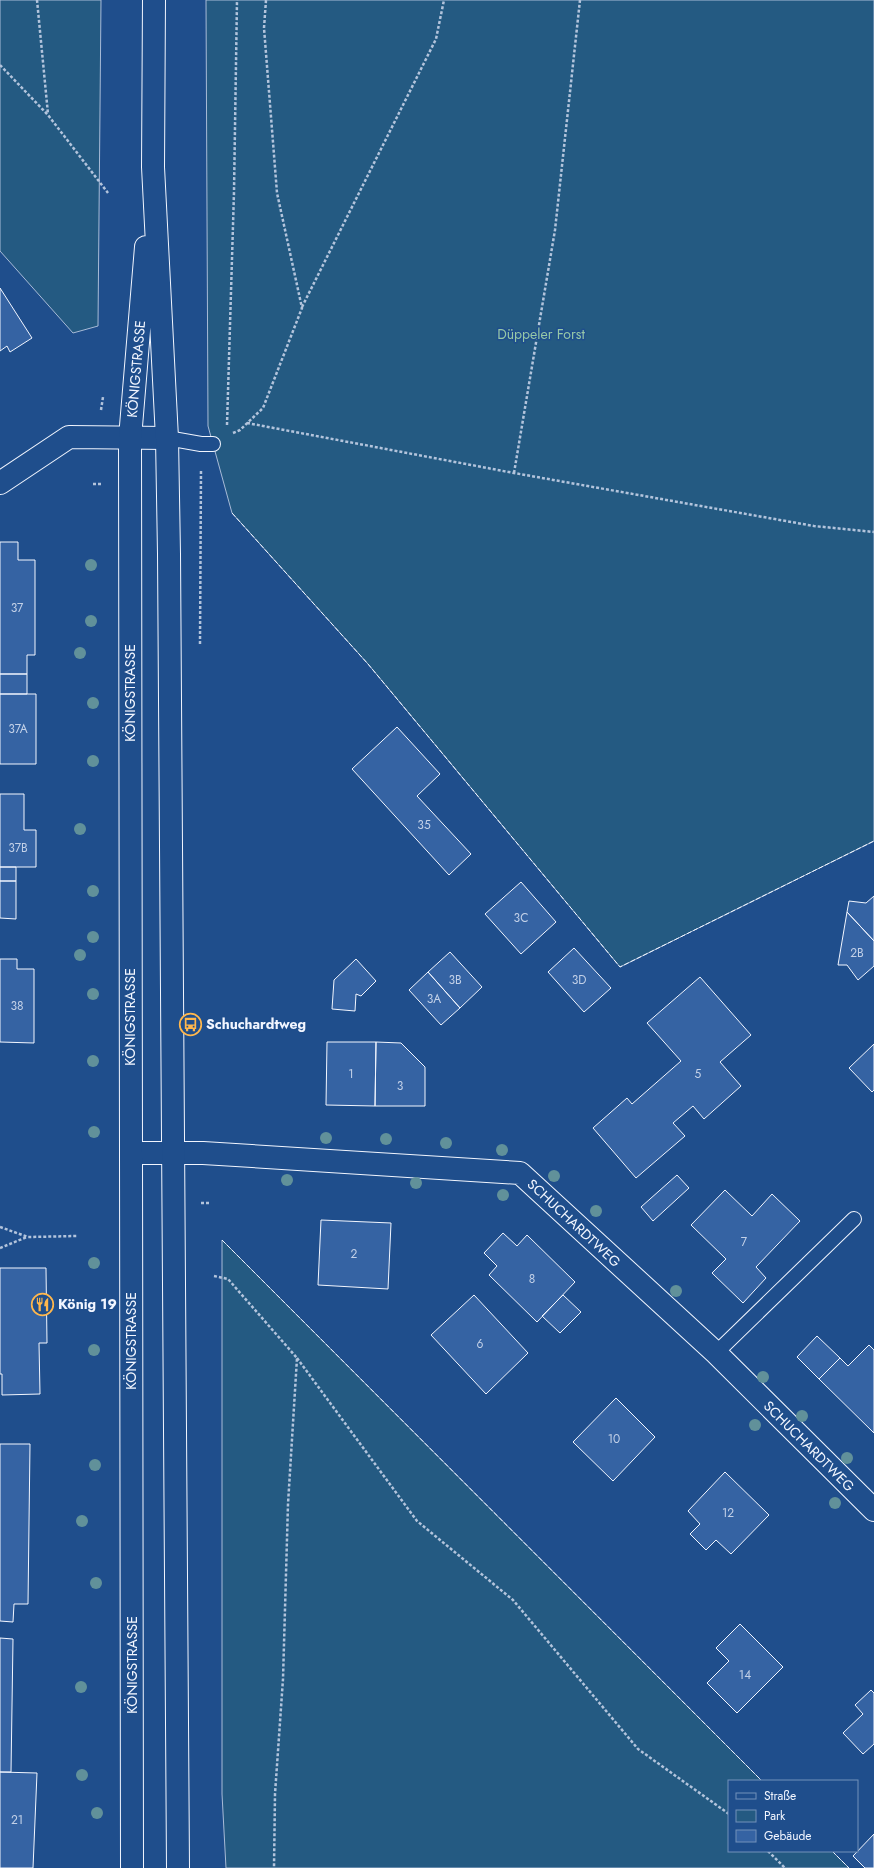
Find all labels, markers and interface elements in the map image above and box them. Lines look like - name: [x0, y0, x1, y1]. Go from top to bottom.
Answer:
- street label: KÖNIGSTRASSE: [122, 319, 150, 419]
- park label: Düppeler Forst: [497, 324, 585, 344]
- house number: 37: [11, 599, 24, 617]
- street label: KÖNIGSTRASSE: [120, 644, 140, 742]
- house number: 37A: [8, 720, 28, 738]
- house number: 35: [417, 816, 431, 834]
- house number: 37B: [8, 839, 28, 857]
- house number: 3C: [514, 909, 528, 927]
- house number: 2B: [850, 944, 864, 962]
- street label: KÖNIGSTRASSE: [120, 968, 140, 1066]
- house number: 3B: [448, 971, 462, 989]
- house number: 3D: [572, 971, 586, 989]
- house number: 3A: [427, 990, 441, 1008]
- house number: 38: [10, 997, 24, 1015]
- bus stop icon: Schuchardtweg: [178, 1011, 204, 1037]
- place label: Schuchardtweg: [206, 1014, 306, 1034]
- house number: 1: [348, 1065, 354, 1083]
- house number: 5: [695, 1065, 702, 1083]
- house number: 3: [397, 1077, 404, 1095]
- street label: SCHUCHARDTWEG: [523, 1174, 625, 1272]
- house number: 7: [741, 1233, 748, 1251]
- house number: 2: [351, 1245, 358, 1263]
- house number: 8: [529, 1270, 535, 1288]
- restaurant icon: König 19: [30, 1291, 56, 1317]
- street label: KÖNIGSTRASSE: [121, 1292, 141, 1390]
- place label: König 19: [58, 1294, 117, 1314]
- house number: 6: [477, 1335, 484, 1353]
- street label: SCHUCHARDTWEG: [759, 1396, 859, 1496]
- house number: 10: [608, 1430, 620, 1448]
- house number: 12: [722, 1504, 734, 1522]
- street label: KÖNIGSTRASSE: [122, 1616, 142, 1714]
- house number: 14: [739, 1666, 751, 1684]
- legend: [728, 1780, 858, 1852]
- text: Straße: [764, 1787, 796, 1805]
- text: Park: [764, 1807, 786, 1825]
- house number: 21: [11, 1811, 23, 1829]
- text: Gebäude: [764, 1827, 811, 1845]

